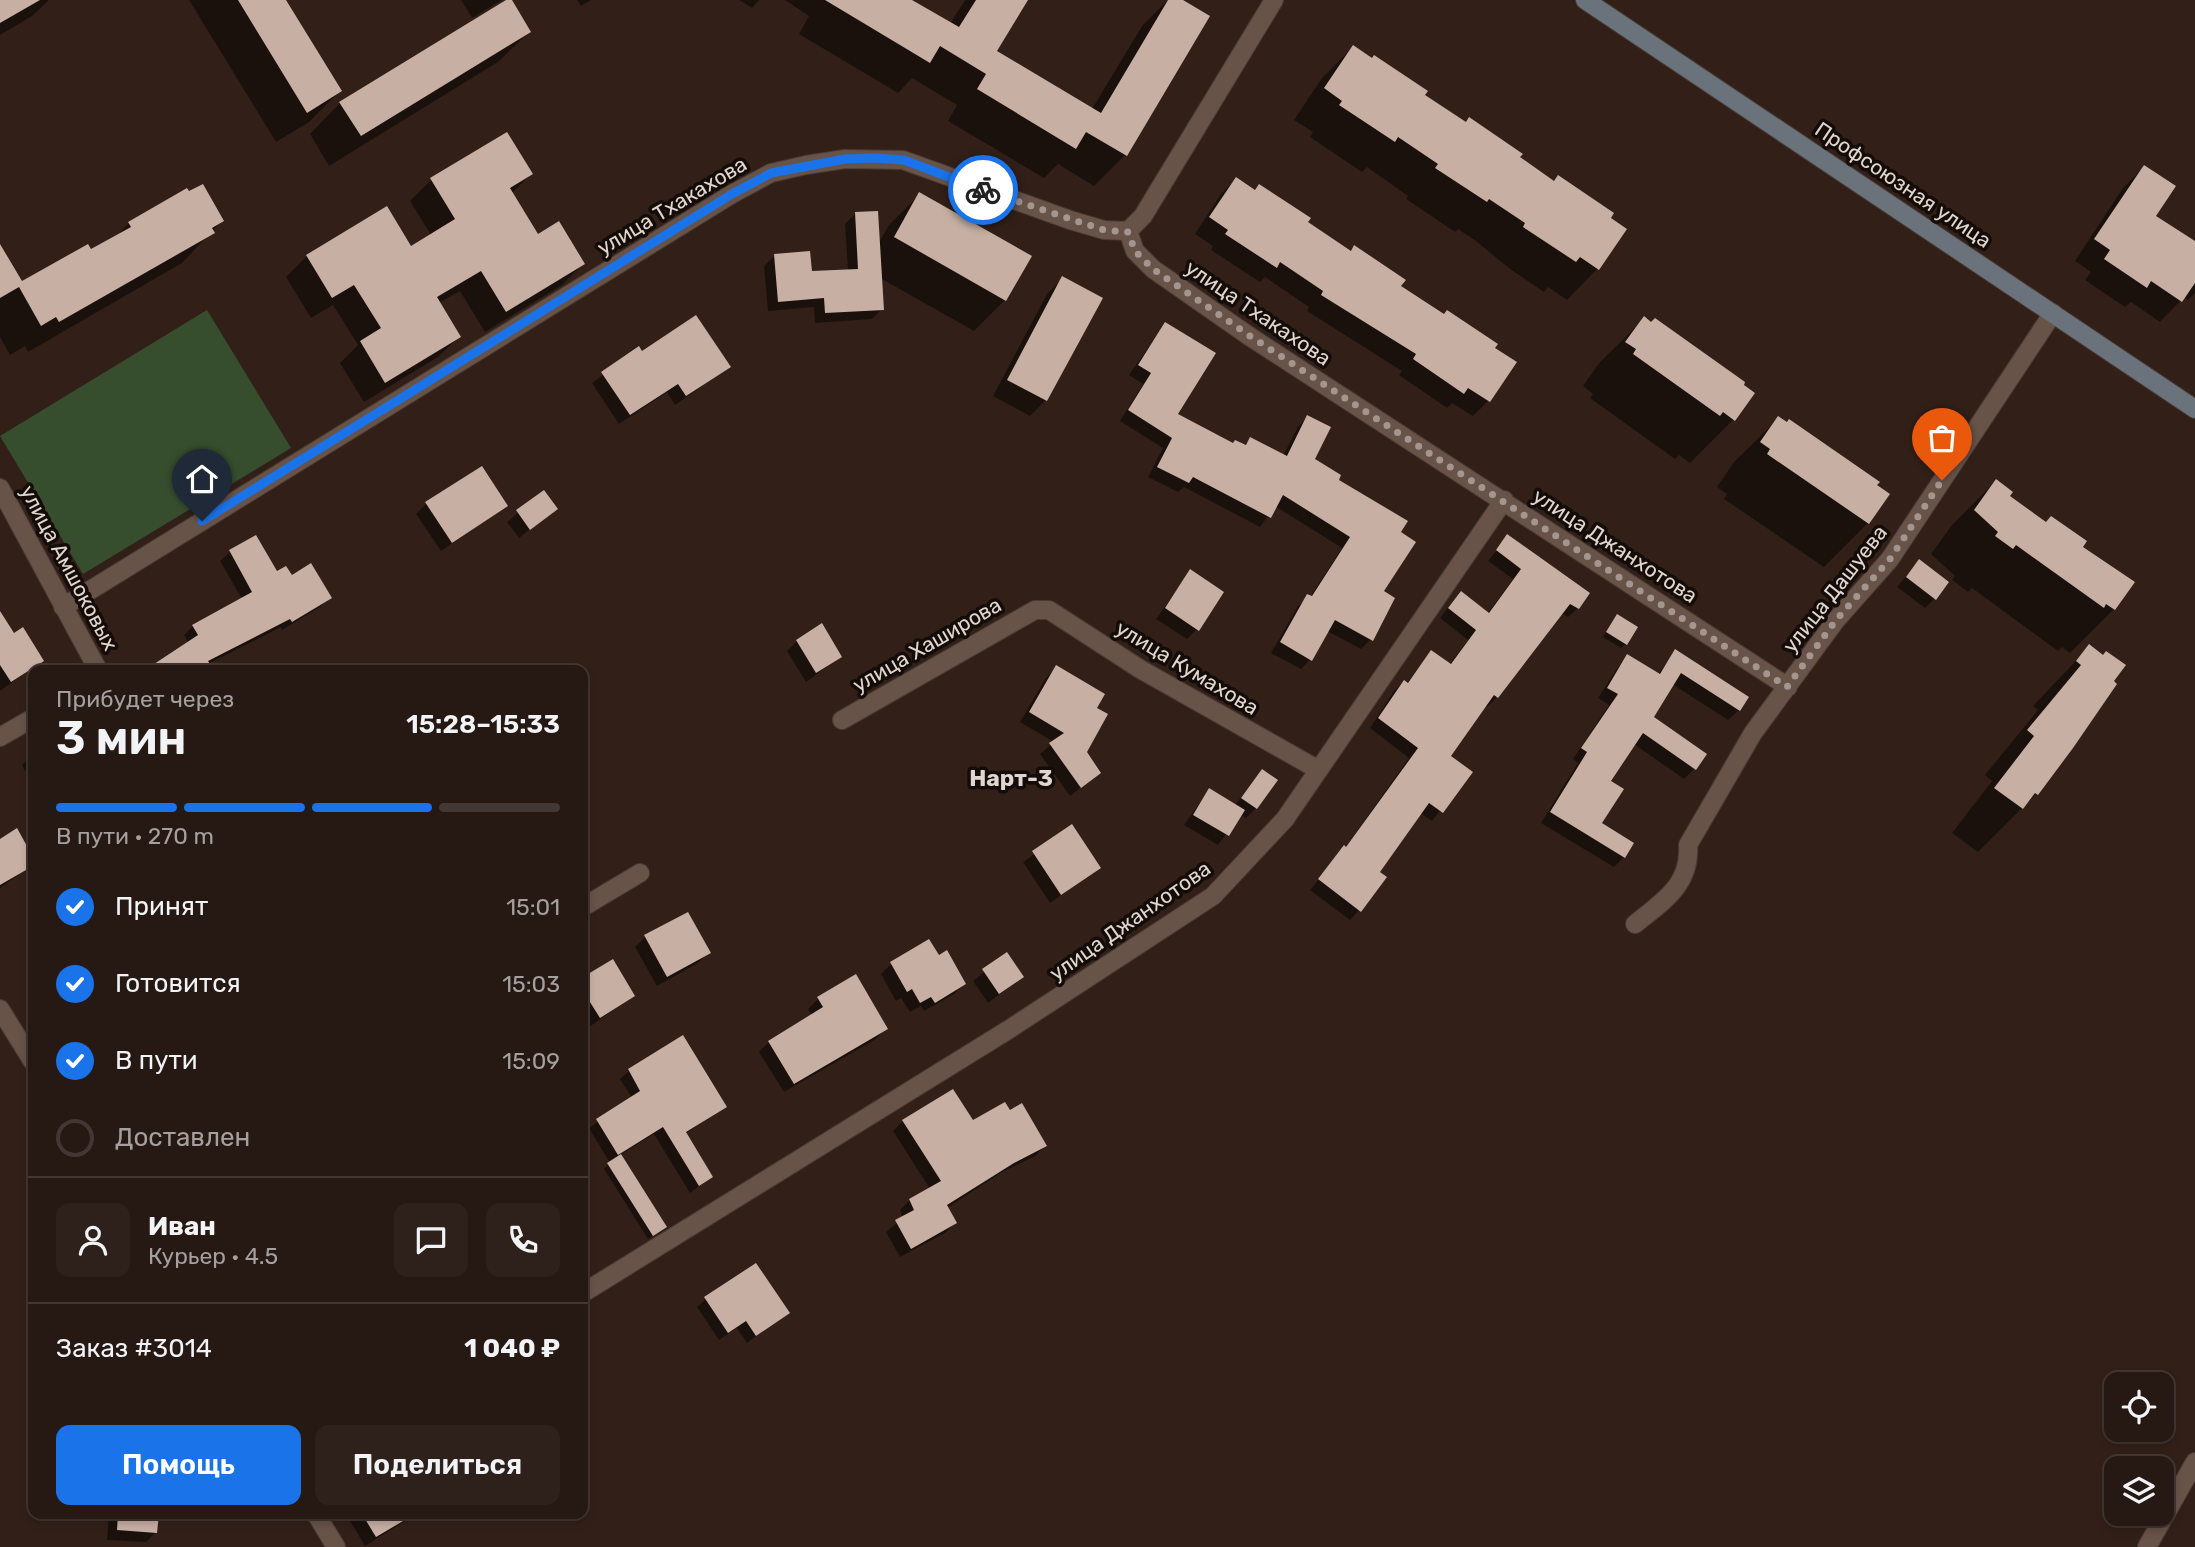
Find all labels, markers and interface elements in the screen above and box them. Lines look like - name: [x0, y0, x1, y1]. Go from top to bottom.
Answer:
- street label: Профсоюзная улица: [1810, 116, 1996, 253]
- street label: улица Тхакахова: [592, 151, 751, 260]
- courier: [948, 155, 1018, 225]
- icon: bike: [964, 171, 1002, 209]
- street label: улица Тхакахова: [1181, 255, 1336, 371]
- pin: [1912, 408, 1972, 480]
- icon: bag: [1923, 419, 1961, 457]
- pin: [172, 449, 232, 521]
- icon: home: [183, 460, 221, 498]
- street label: улица Амшоковых: [15, 481, 124, 655]
- street label: улица Джанхотова: [1528, 483, 1702, 608]
- street label: улица Дашуева: [1777, 520, 1892, 657]
- street label: улица Хаширова: [848, 592, 1006, 697]
- street label: улица Кумахова: [1111, 615, 1263, 720]
- text: Прибудет через: [56, 685, 234, 713]
- text: 15:28–15:33: [406, 709, 560, 740]
- text: 3 мин: [56, 711, 187, 766]
- district label: Нарт-3: [969, 764, 1053, 792]
- text: В пути · 270 m: [56, 822, 214, 850]
- street label: улица Джанхотова: [1044, 856, 1215, 986]
- icon: check: [56, 888, 94, 926]
- text: Принят: [115, 891, 208, 922]
- text: 15:01: [506, 893, 560, 921]
- icon: check: [56, 965, 94, 1003]
- text: Готовится: [115, 968, 241, 999]
- text: 15:03: [502, 970, 560, 998]
- icon: check: [56, 1042, 94, 1080]
- text: В пути: [115, 1045, 198, 1076]
- text: 15:09: [502, 1047, 560, 1075]
- text: Доставлен: [115, 1122, 250, 1153]
- button: person: [56, 1203, 130, 1277]
- button: chat: [394, 1203, 468, 1277]
- button: phone: [486, 1203, 560, 1277]
- text: Иван: [148, 1211, 216, 1242]
- text: Курьер · 4.5: [148, 1242, 278, 1270]
- text: Заказ #3014: [56, 1333, 212, 1364]
- text: 1 040 ₽: [464, 1333, 560, 1364]
- map controls: [2104, 1372, 2174, 1526]
- button: locate: [2104, 1372, 2174, 1442]
- button: Помощь: [56, 1425, 301, 1505]
- button: Поделиться: [315, 1425, 560, 1505]
- button: layers: [2104, 1456, 2174, 1526]

